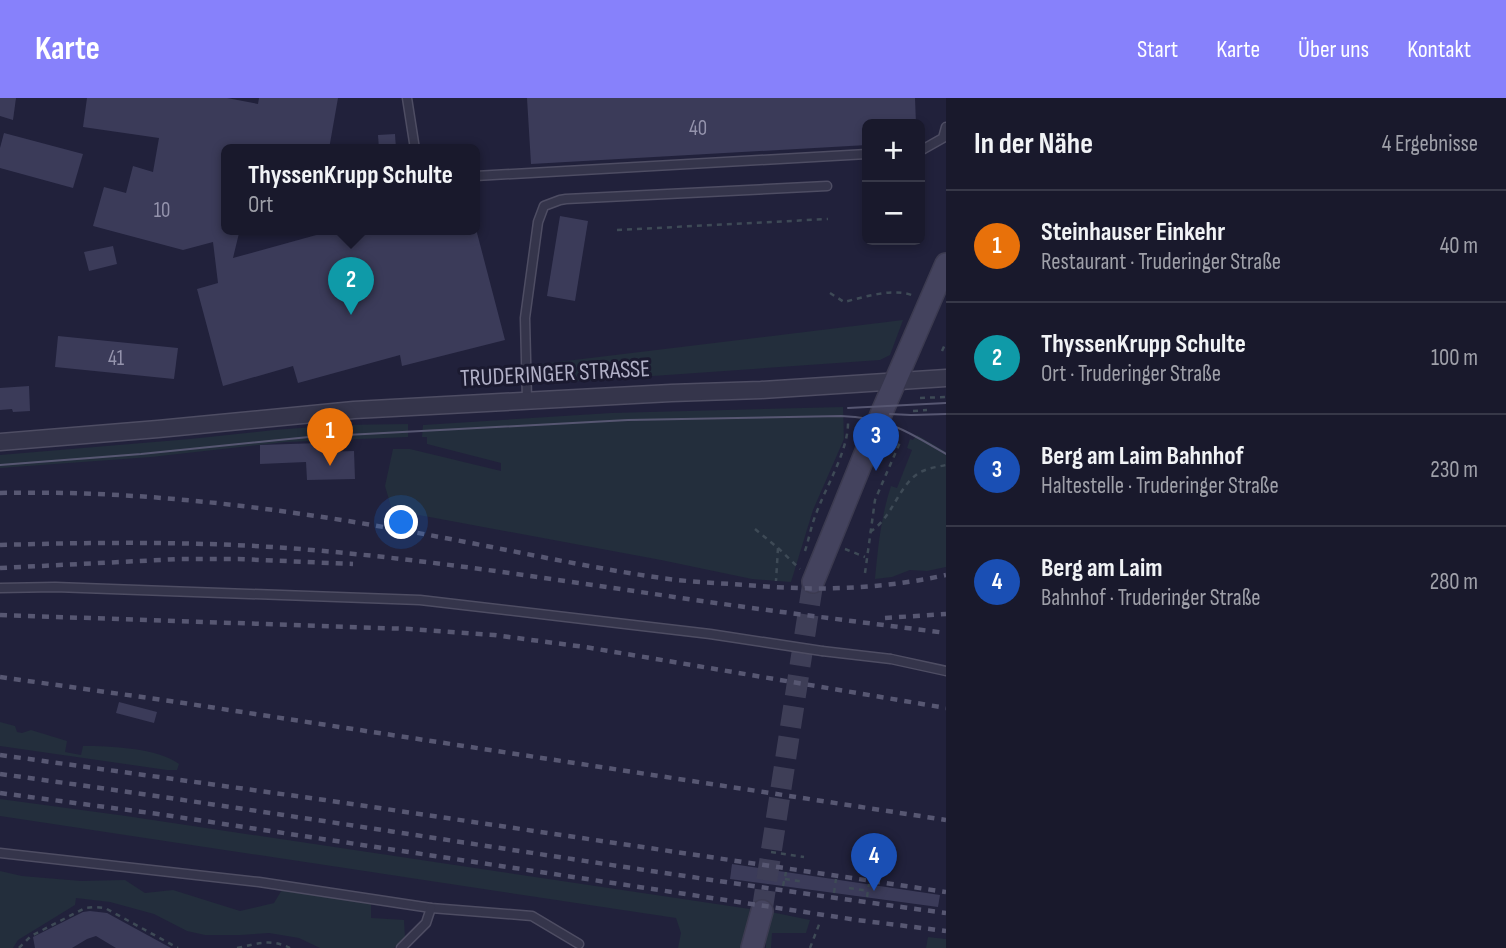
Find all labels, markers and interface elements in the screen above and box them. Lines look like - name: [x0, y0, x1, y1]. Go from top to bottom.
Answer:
- text: Karte: [35, 29, 100, 69]
- text: Start: [1137, 35, 1178, 64]
- text: Karte: [1216, 35, 1260, 64]
- text: Über uns: [1298, 35, 1369, 64]
- text: Kontakt: [1407, 35, 1471, 64]
- house number: 40: [689, 116, 707, 141]
- map controls: [862, 119, 925, 245]
- button: +: [862, 119, 925, 182]
- text: In der Nähe: [974, 126, 1093, 162]
- text: 4 Ergebnisse: [1382, 130, 1478, 158]
- popup: [221, 144, 480, 235]
- text: ThyssenKrupp Schulte: [248, 160, 453, 191]
- button: −: [862, 182, 925, 245]
- text: Ort: [248, 191, 273, 219]
- house number: 10: [154, 198, 170, 223]
- text: Steinhauser Einkehr: [1041, 217, 1225, 248]
- text: 1: [992, 232, 1002, 260]
- text: 40 m: [1440, 232, 1478, 260]
- text: Restaurant · Truderinger Straße: [1041, 248, 1281, 276]
- pin: 2: [328, 257, 374, 315]
- text: ThyssenKrupp Schulte: [1041, 329, 1246, 360]
- text: 2: [992, 344, 1002, 372]
- text: 100 m: [1431, 344, 1478, 372]
- house number: 41: [108, 346, 125, 371]
- street label: TRUDERINGER STRASSE: [459, 354, 651, 393]
- text: Ort · Truderinger Straße: [1041, 360, 1221, 388]
- pin: 1: [307, 408, 353, 466]
- pin: 3: [853, 413, 899, 471]
- text: Berg am Laim Bahnhof: [1041, 441, 1244, 472]
- text: 3: [992, 456, 1002, 484]
- text: 230 m: [1430, 456, 1478, 484]
- text: Haltestelle · Truderinger Straße: [1041, 472, 1279, 500]
- your location: [384, 505, 418, 539]
- text: Berg am Laim: [1041, 553, 1162, 584]
- text: 4: [992, 568, 1002, 596]
- text: 280 m: [1430, 568, 1478, 596]
- text: Bahnhof · Truderinger Straße: [1041, 584, 1261, 612]
- pin: 4: [851, 833, 897, 891]

